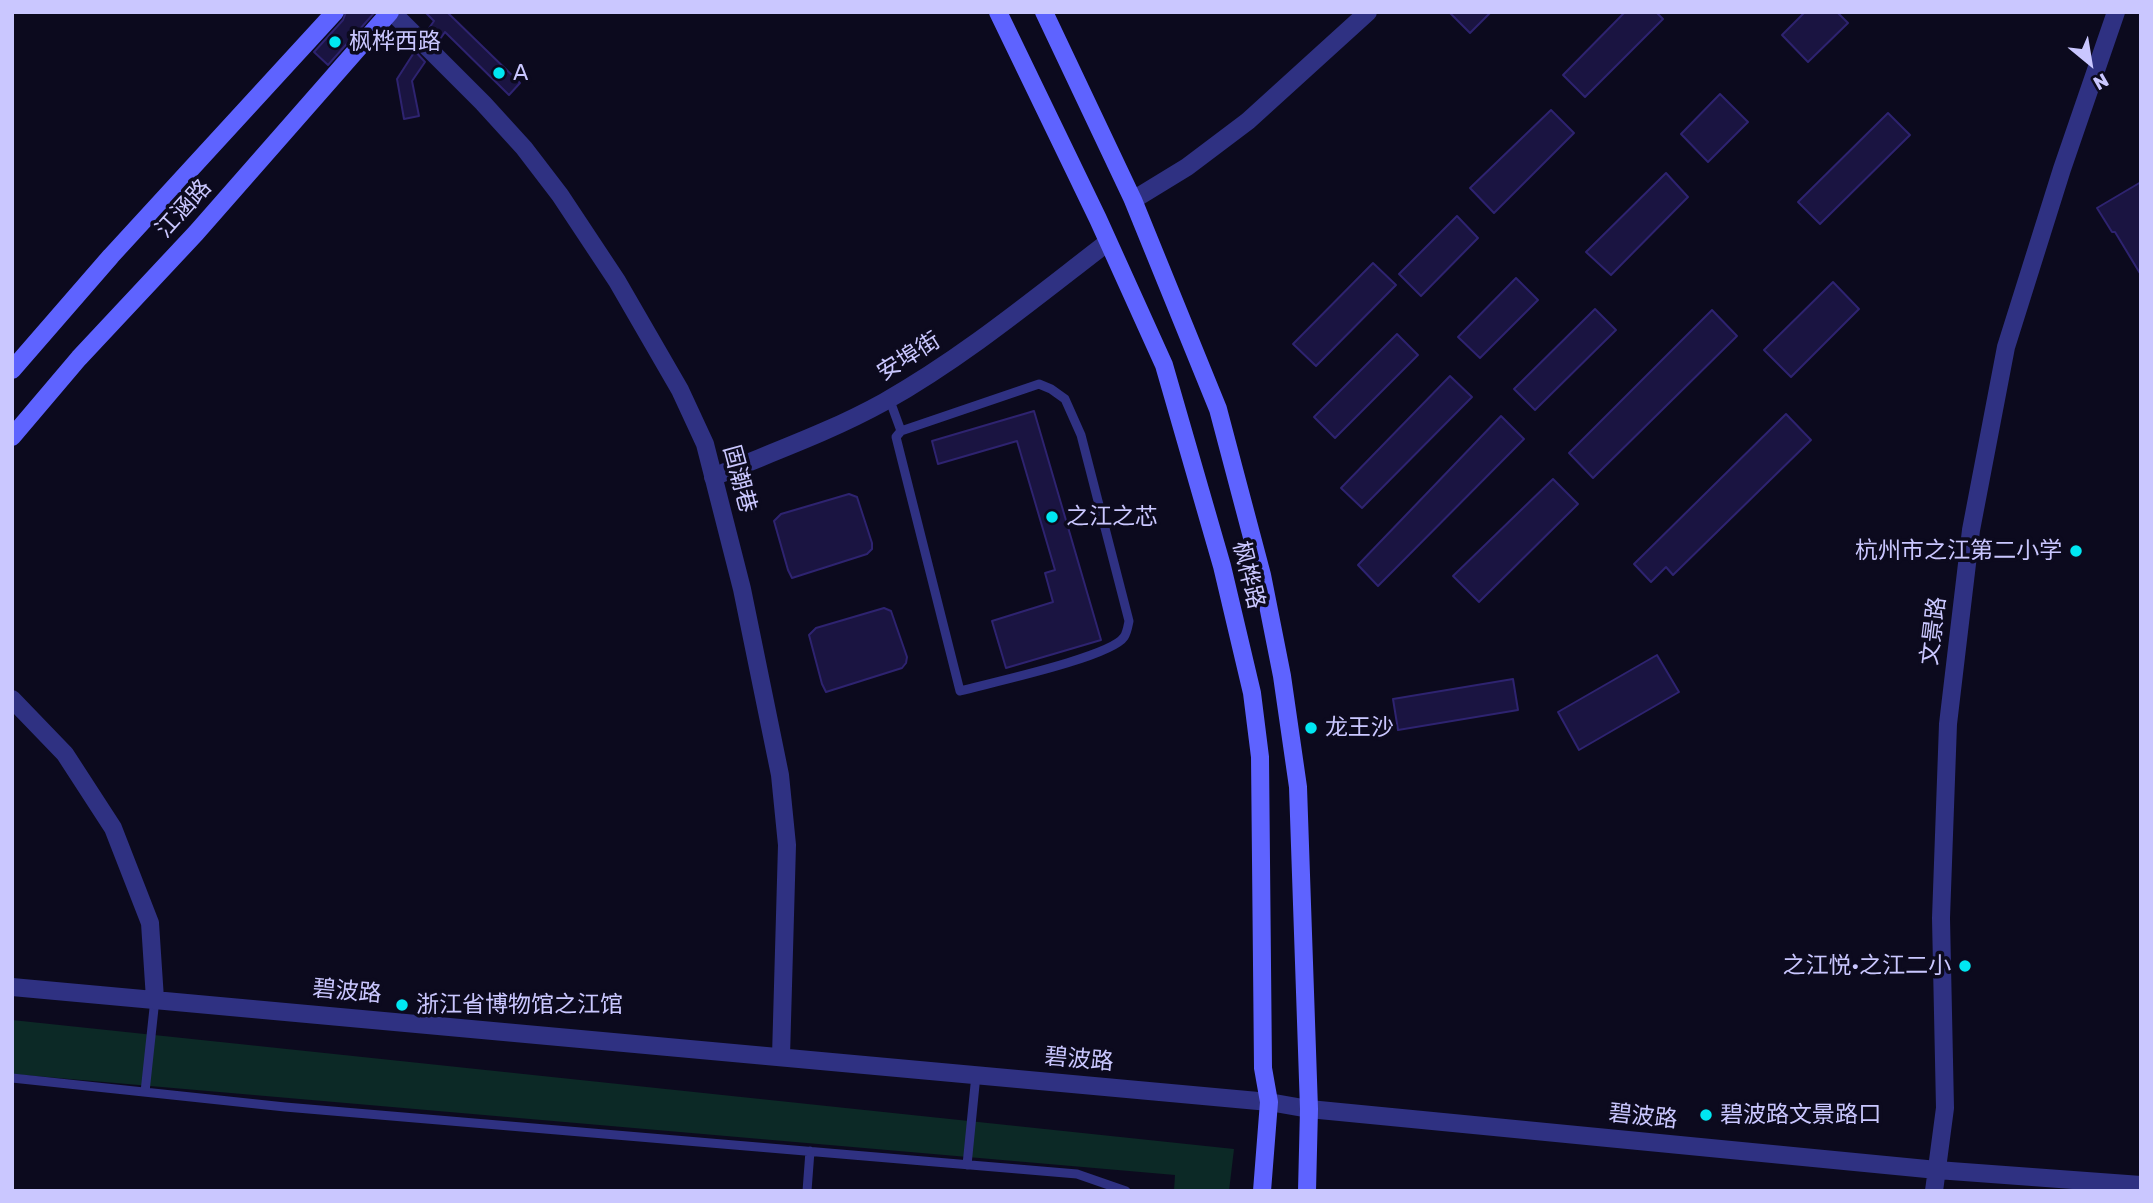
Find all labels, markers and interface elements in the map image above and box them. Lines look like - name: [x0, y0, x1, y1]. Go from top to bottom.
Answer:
- place label: 枫桦西路: [349, 28, 441, 56]
- north arrow: [2055, 28, 2125, 98]
- marker: 枫桦西路: [327, 34, 343, 50]
- place label: A: [513, 59, 528, 87]
- marker: A: [491, 65, 507, 81]
- text: N: [2089, 68, 2112, 95]
- street label: 江涵路: [151, 174, 217, 244]
- street label: 安埠街: [872, 327, 946, 387]
- street label: 固潮巷: [717, 442, 761, 516]
- place label: 之江之芯: [1066, 503, 1158, 531]
- marker: 之江之芯: [1044, 509, 1060, 525]
- place label: 杭州市之江第二小学: [1855, 537, 2062, 565]
- street label: 枫桦路: [1226, 538, 1270, 612]
- marker: 杭州市之江第二小学: [2068, 543, 2084, 559]
- street label: 文景路: [1916, 595, 1952, 667]
- place label: 龙王沙: [1325, 714, 1394, 742]
- marker: 龙王沙: [1303, 720, 1319, 736]
- place label: 之江悦·之江二小: [1782, 952, 1951, 980]
- marker: 之江悦·之江二小: [1957, 958, 1973, 974]
- street label: 碧波路: [311, 975, 383, 1009]
- place label: 浙江省博物馆之江馆: [416, 991, 623, 1019]
- marker: 浙江省博物馆之江馆: [394, 997, 410, 1013]
- street label: 碧波路: [1043, 1043, 1115, 1077]
- street label: 碧波路: [1607, 1100, 1679, 1134]
- place label: 碧波路文景路口: [1720, 1101, 1881, 1129]
- marker: 碧波路文景路口: [1698, 1107, 1714, 1123]

